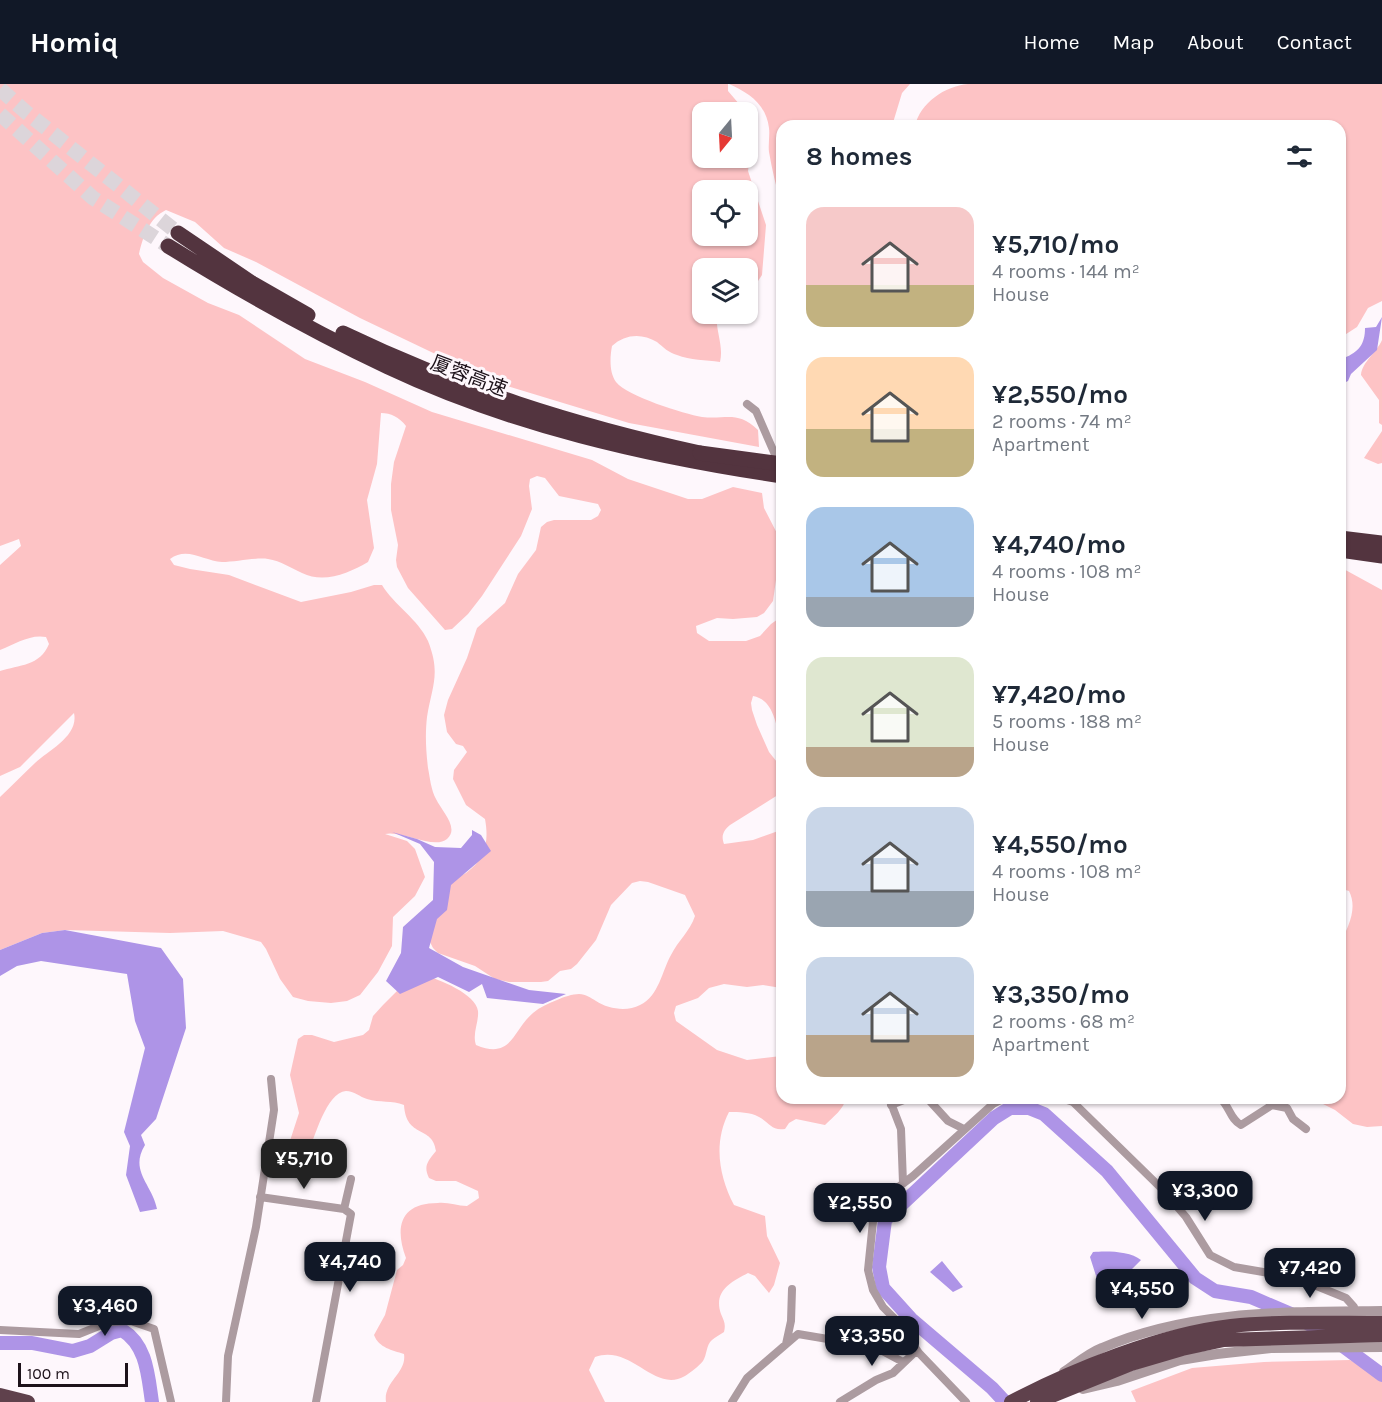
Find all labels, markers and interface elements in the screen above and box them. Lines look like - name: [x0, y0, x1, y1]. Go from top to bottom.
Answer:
- text: Homiq: [30, 26, 118, 59]
- text: Home: [1024, 30, 1080, 54]
- text: Map: [1113, 30, 1154, 54]
- text: About: [1187, 30, 1244, 54]
- text: Contact: [1277, 30, 1352, 54]
- north arrow: [692, 102, 758, 168]
- map controls: [692, 102, 758, 324]
- icon: filters: [1283, 140, 1316, 173]
- text: 8 homes: [806, 141, 912, 172]
- button: locate: [692, 180, 758, 246]
- text: ¥5,710/mo: [992, 229, 1119, 260]
- icon: home: [854, 231, 926, 303]
- button: layers: [692, 258, 758, 324]
- text: 4 rooms · 144 m²: [992, 260, 1140, 283]
- text: House: [992, 283, 1049, 306]
- street label: 厦蓉高速: [428, 351, 510, 401]
- text: ¥2,550/mo: [992, 379, 1128, 410]
- icon: home: [854, 381, 926, 453]
- text: 2 rooms · 74 m²: [992, 410, 1132, 433]
- text: Apartment: [992, 433, 1090, 456]
- text: ¥4,740/mo: [992, 529, 1126, 560]
- icon: home: [854, 531, 926, 603]
- text: 4 rooms · 108 m²: [992, 560, 1142, 583]
- text: House: [992, 583, 1049, 606]
- text: ¥7,420/mo: [992, 679, 1126, 710]
- icon: home: [854, 681, 926, 753]
- text: 5 rooms · 188 m²: [992, 710, 1142, 733]
- text: House: [992, 733, 1049, 756]
- text: ¥4,550/mo: [992, 829, 1128, 860]
- icon: home: [854, 831, 926, 903]
- text: 4 rooms · 108 m²: [992, 860, 1142, 883]
- text: House: [992, 883, 1049, 906]
- text: ¥3,350/mo: [992, 979, 1129, 1010]
- icon: home: [854, 981, 926, 1053]
- text: 2 rooms · 68 m²: [992, 1010, 1135, 1033]
- text: Apartment: [992, 1033, 1090, 1056]
- pin: ¥5,710: [255, 1139, 353, 1190]
- text: ¥5,710: [275, 1147, 333, 1170]
- pin: ¥3,300: [1156, 1171, 1254, 1222]
- text: ¥3,300: [1172, 1179, 1238, 1202]
- pin: ¥2,550: [811, 1183, 909, 1234]
- text: ¥2,550: [828, 1191, 892, 1214]
- pin: ¥4,740: [301, 1242, 399, 1293]
- pin: ¥7,420: [1261, 1248, 1359, 1299]
- text: ¥4,740: [318, 1250, 382, 1273]
- text: ¥7,420: [1278, 1256, 1342, 1279]
- pin: ¥4,550: [1093, 1269, 1191, 1320]
- text: ¥4,550: [1110, 1277, 1174, 1300]
- pin: ¥3,460: [56, 1286, 154, 1337]
- text: ¥3,460: [72, 1294, 138, 1317]
- pin: ¥3,350: [823, 1316, 921, 1367]
- text: ¥3,350: [839, 1324, 905, 1347]
- scale bar: [18, 1360, 128, 1388]
- text: 100 m: [27, 1364, 70, 1383]

